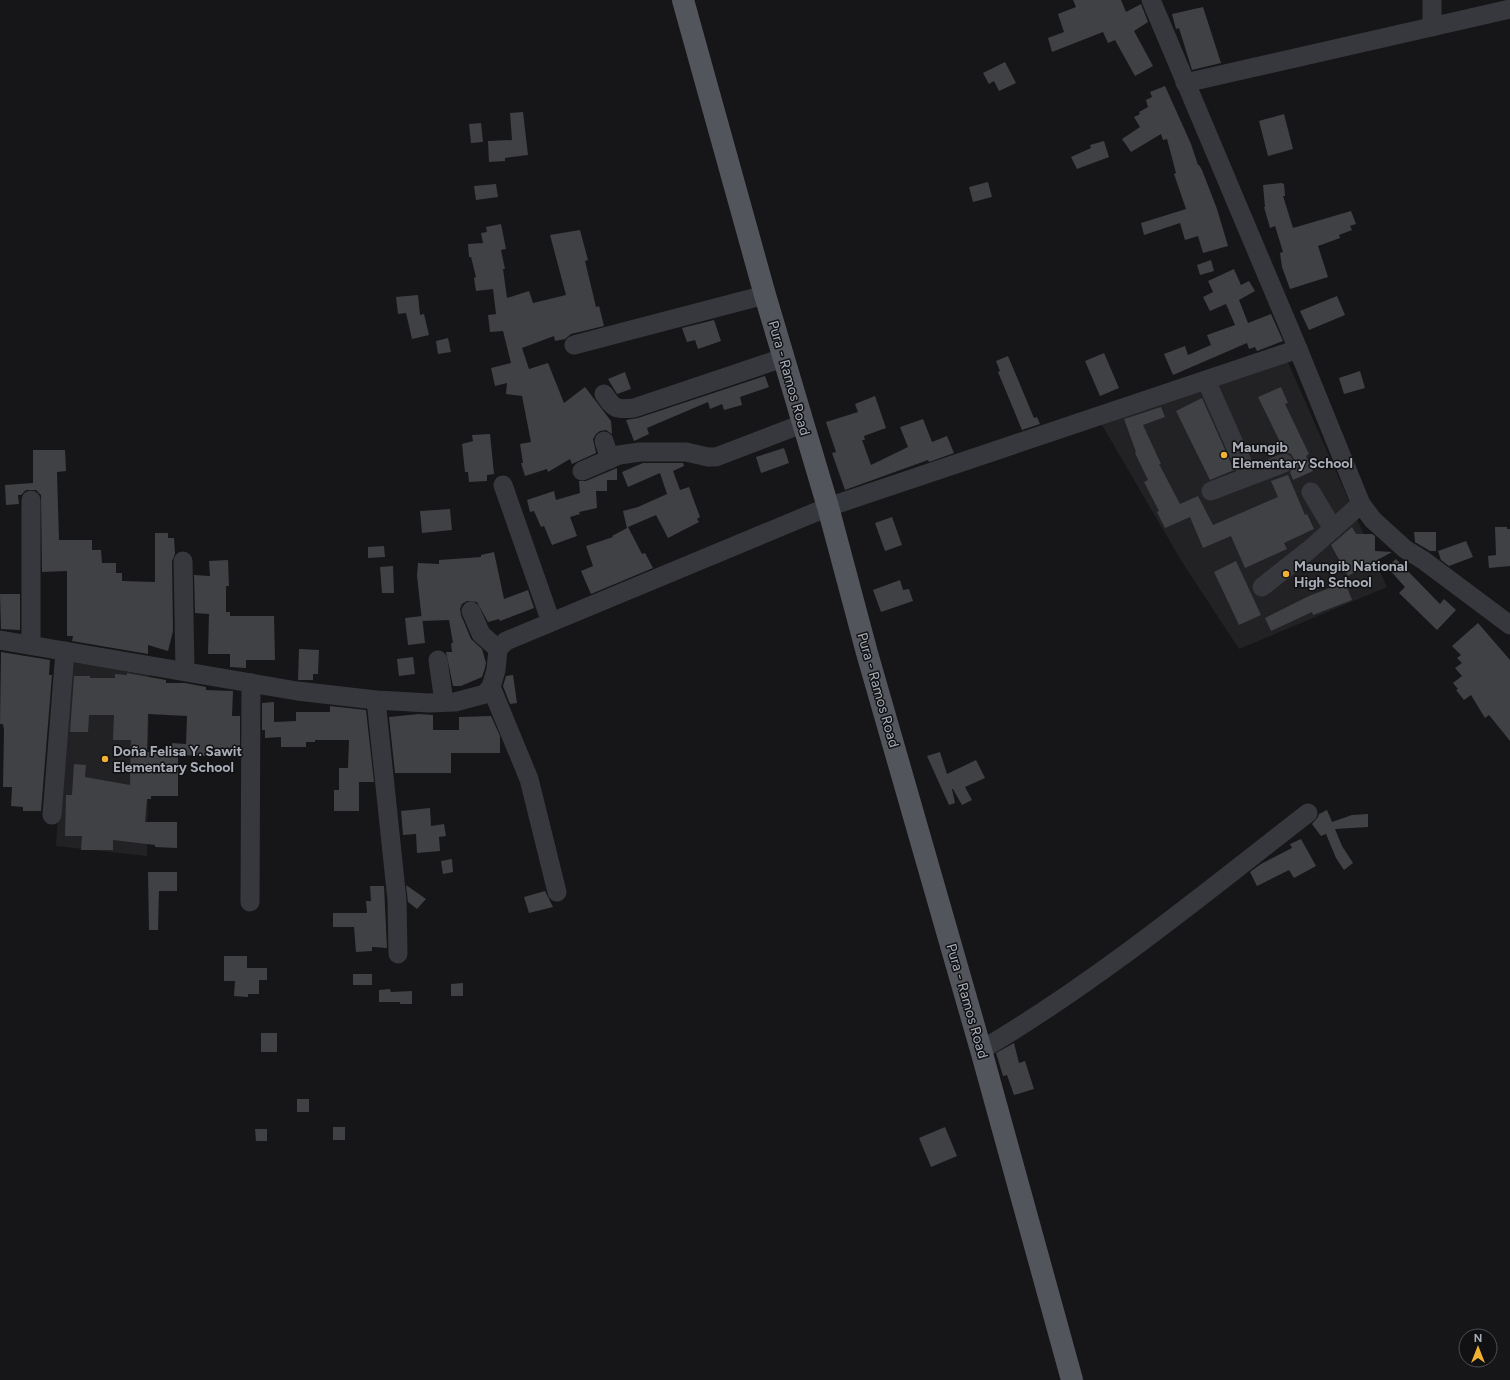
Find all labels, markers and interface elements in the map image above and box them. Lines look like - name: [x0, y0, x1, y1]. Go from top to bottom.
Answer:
- street label: Pura - Ramos Road: [764, 319, 814, 437]
- place label: Maungib Elementary School: [1232, 439, 1353, 472]
- marker: Maungib Elementary School: [1219, 450, 1229, 460]
- place label: Maungib National High School: [1294, 558, 1408, 591]
- marker: Maungib National High School: [1281, 569, 1291, 579]
- street label: Pura - Ramos Road: [853, 631, 903, 749]
- place label: Doña Felisa Y. Sawit Elementary School: [113, 743, 242, 776]
- marker: Doña Felisa Y. Sawit Elementary School: [100, 754, 110, 764]
- street label: Pura - Ramos Road: [942, 942, 992, 1060]
- north arrow: [1458, 1328, 1498, 1368]
- text: N: [1474, 1332, 1482, 1345]

